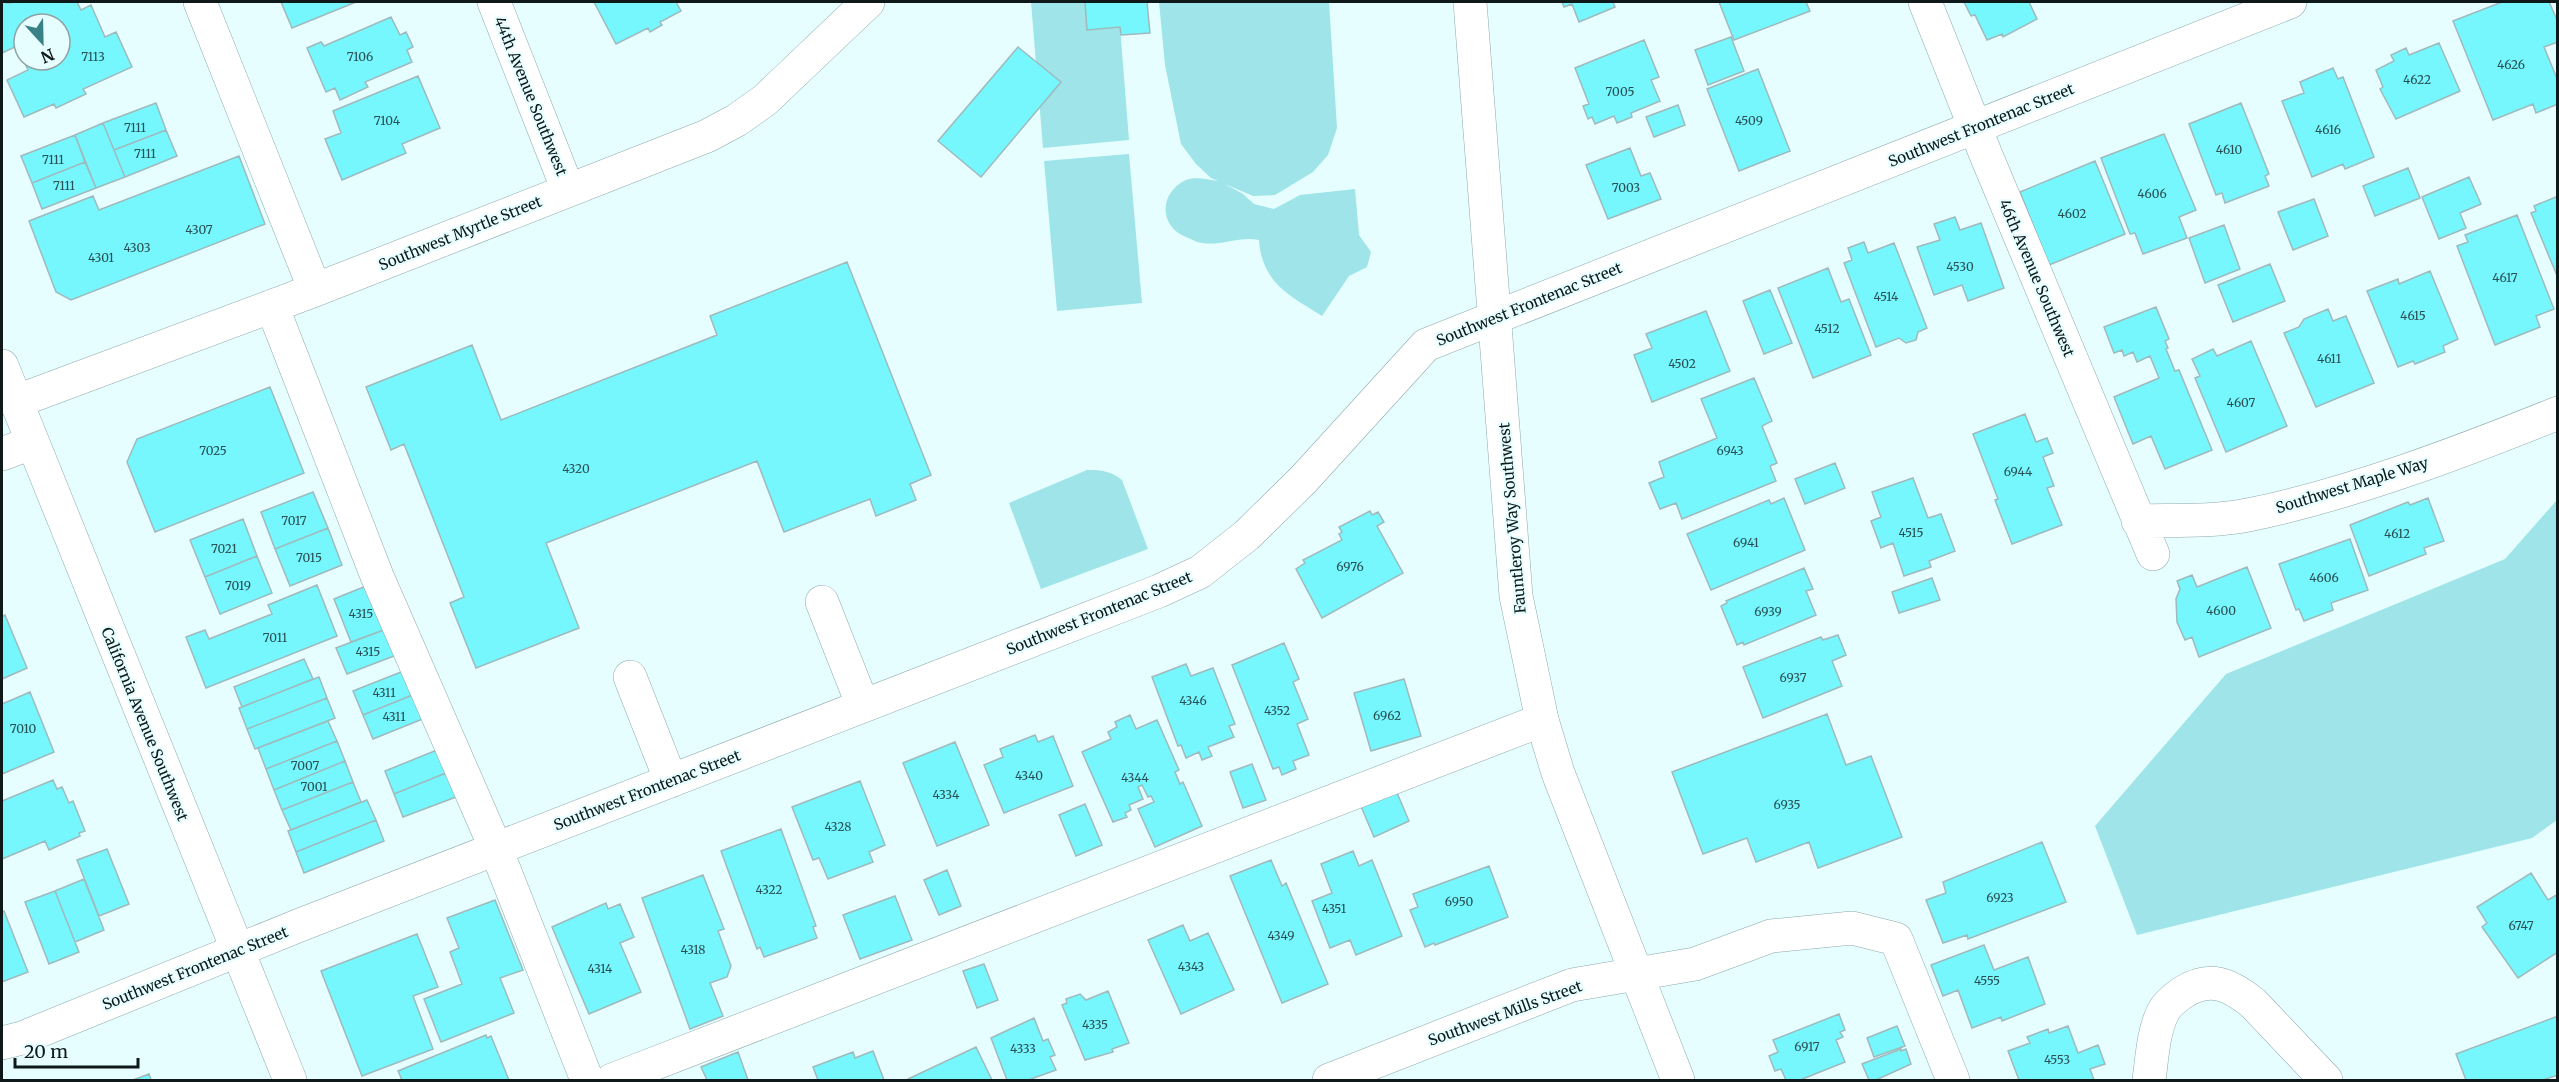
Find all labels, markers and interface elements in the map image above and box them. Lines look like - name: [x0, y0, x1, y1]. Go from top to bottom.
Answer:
- north arrow: [12, 12, 72, 72]
- street label: 44th Avenue Southwest: [490, 14, 572, 178]
- text: N: [38, 44, 57, 68]
- house number: 7113: [81, 49, 105, 64]
- house number: 7106: [347, 49, 373, 64]
- house number: 4626: [2497, 57, 2525, 72]
- house number: 4622: [2403, 72, 2431, 87]
- street label: Southwest Frontenac Street: [1885, 79, 2077, 171]
- house number: 7005: [1606, 84, 1634, 99]
- house number: 7104: [374, 113, 401, 128]
- house number: 4509: [1735, 113, 1763, 128]
- house number: 7111: [124, 120, 147, 135]
- house number: 4616: [2315, 122, 2341, 137]
- house number: 4610: [2216, 142, 2242, 157]
- house number: 7111: [134, 146, 157, 161]
- house number: 7111: [42, 152, 65, 167]
- house number: 7111: [53, 178, 76, 193]
- house number: 7003: [1612, 180, 1640, 195]
- house number: 4606: [2137, 186, 2167, 201]
- street label: Southwest Myrtle Street: [376, 191, 545, 274]
- street label: 46th Avenue Southwest: [1995, 196, 2079, 360]
- house number: 4602: [2057, 206, 2087, 221]
- house number: 4307: [185, 222, 213, 237]
- house number: 4303: [123, 240, 151, 255]
- house number: 4301: [88, 250, 114, 265]
- street label: Southwest Frontenac Street: [1433, 258, 1625, 350]
- house number: 4530: [1946, 259, 1974, 274]
- house number: 4617: [2492, 270, 2518, 285]
- house number: 4514: [1874, 289, 1899, 304]
- house number: 4615: [2400, 308, 2426, 323]
- house number: 4512: [1814, 321, 1840, 336]
- house number: 4611: [2317, 351, 2342, 366]
- house number: 4502: [1668, 356, 1696, 371]
- house number: 4607: [2227, 395, 2256, 410]
- street label: Fauntleroy Way Southwest: [1494, 422, 1530, 614]
- house number: 7025: [199, 443, 227, 458]
- house number: 6943: [1716, 443, 1744, 458]
- street label: Southwest Maple Way: [2273, 453, 2431, 517]
- house number: 4320: [562, 461, 590, 476]
- house number: 6944: [2004, 464, 2033, 479]
- house number: 7017: [281, 513, 307, 528]
- house number: 4515: [1899, 525, 1923, 540]
- house number: 4612: [2384, 526, 2410, 541]
- house number: 6941: [1733, 535, 1759, 550]
- house number: 7021: [211, 541, 238, 556]
- house number: 7015: [296, 550, 322, 565]
- house number: 6976: [1336, 559, 1364, 574]
- street label: Southwest Frontenac Street: [1003, 567, 1195, 659]
- house number: 4606: [2309, 570, 2339, 585]
- house number: 7019: [225, 578, 251, 593]
- house number: 4600: [2206, 603, 2236, 618]
- house number: 6939: [1754, 604, 1782, 619]
- house number: 4315: [349, 606, 373, 621]
- street label: California Avenue Southwest: [97, 624, 193, 824]
- house number: 7011: [263, 630, 288, 645]
- house number: 4315: [356, 644, 380, 659]
- house number: 6937: [1780, 670, 1807, 685]
- house number: 4311: [372, 685, 396, 700]
- house number: 4346: [1179, 693, 1207, 708]
- house number: 4352: [1264, 703, 1290, 718]
- house number: 6962: [1373, 708, 1401, 723]
- house number: 4311: [382, 709, 406, 724]
- house number: 7010: [10, 721, 36, 736]
- street label: Southwest Frontenac Street: [551, 745, 743, 834]
- house number: 7007: [291, 758, 319, 773]
- house number: 4340: [1015, 768, 1043, 783]
- house number: 4344: [1121, 770, 1150, 785]
- house number: 7001: [300, 779, 328, 794]
- house number: 4334: [933, 787, 960, 802]
- house number: 6935: [1774, 797, 1800, 812]
- house number: 4328: [825, 819, 851, 834]
- house number: 4322: [756, 882, 782, 897]
- house number: 6923: [1986, 890, 2014, 905]
- house number: 6950: [1445, 894, 1473, 909]
- house number: 4351: [1322, 901, 1347, 916]
- house number: 6747: [2508, 918, 2534, 933]
- street label: Southwest Frontenac Street: [99, 922, 291, 1014]
- house number: 4349: [1268, 928, 1294, 943]
- house number: 4318: [681, 942, 705, 957]
- house number: 4343: [1178, 959, 1204, 974]
- house number: 4314: [588, 961, 613, 976]
- house number: 4555: [1974, 973, 2000, 988]
- street label: Southwest Mills Street: [1425, 976, 1585, 1050]
- house number: 4335: [1082, 1017, 1108, 1032]
- scale bar: [15, 1031, 138, 1069]
- house number: 6917: [1794, 1039, 1820, 1054]
- text: 20 m: [24, 1040, 68, 1063]
- house number: 4333: [1010, 1041, 1036, 1056]
- house number: 4553: [2044, 1052, 2070, 1067]

